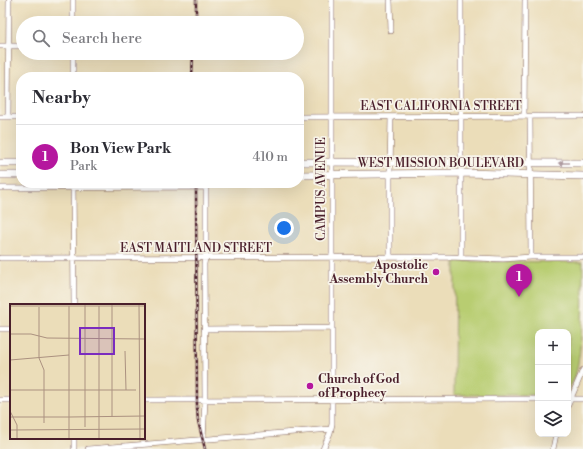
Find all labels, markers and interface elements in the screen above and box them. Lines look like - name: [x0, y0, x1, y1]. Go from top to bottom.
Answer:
- search box: [16, 16, 304, 60]
- icon: search: [30, 27, 52, 49]
- text: Search here: [62, 29, 142, 48]
- text: Nearby: [32, 87, 91, 109]
- street label: EAST CALIFORNIA STREET: [360, 99, 522, 114]
- street label: CAMPUS AVENUE: [314, 137, 329, 241]
- text: Bon View Park: [70, 139, 171, 158]
- text: 1: [42, 149, 48, 165]
- text: 410 m: [252, 149, 288, 165]
- street label: WEST MISSION BOULEVARD: [357, 156, 524, 171]
- text: Park: [70, 158, 97, 174]
- one-way arrow: [557, 160, 570, 166]
- your location: [274, 218, 294, 238]
- street label: EAST MAITLAND STREET: [120, 241, 272, 256]
- place label: Apostolic Assembly Church: [328, 258, 429, 287]
- pin: 1: [506, 264, 532, 297]
- marker: Apostolic Assembly Church: [431, 267, 441, 277]
- inset map: [10, 304, 145, 439]
- map controls: [535, 329, 571, 437]
- button: +: [535, 329, 571, 365]
- button: −: [535, 365, 571, 401]
- place label: Church of God of Prophecy: [318, 372, 400, 401]
- marker: Church of God of Prophecy: [305, 381, 315, 391]
- button: layers: [535, 401, 571, 437]

